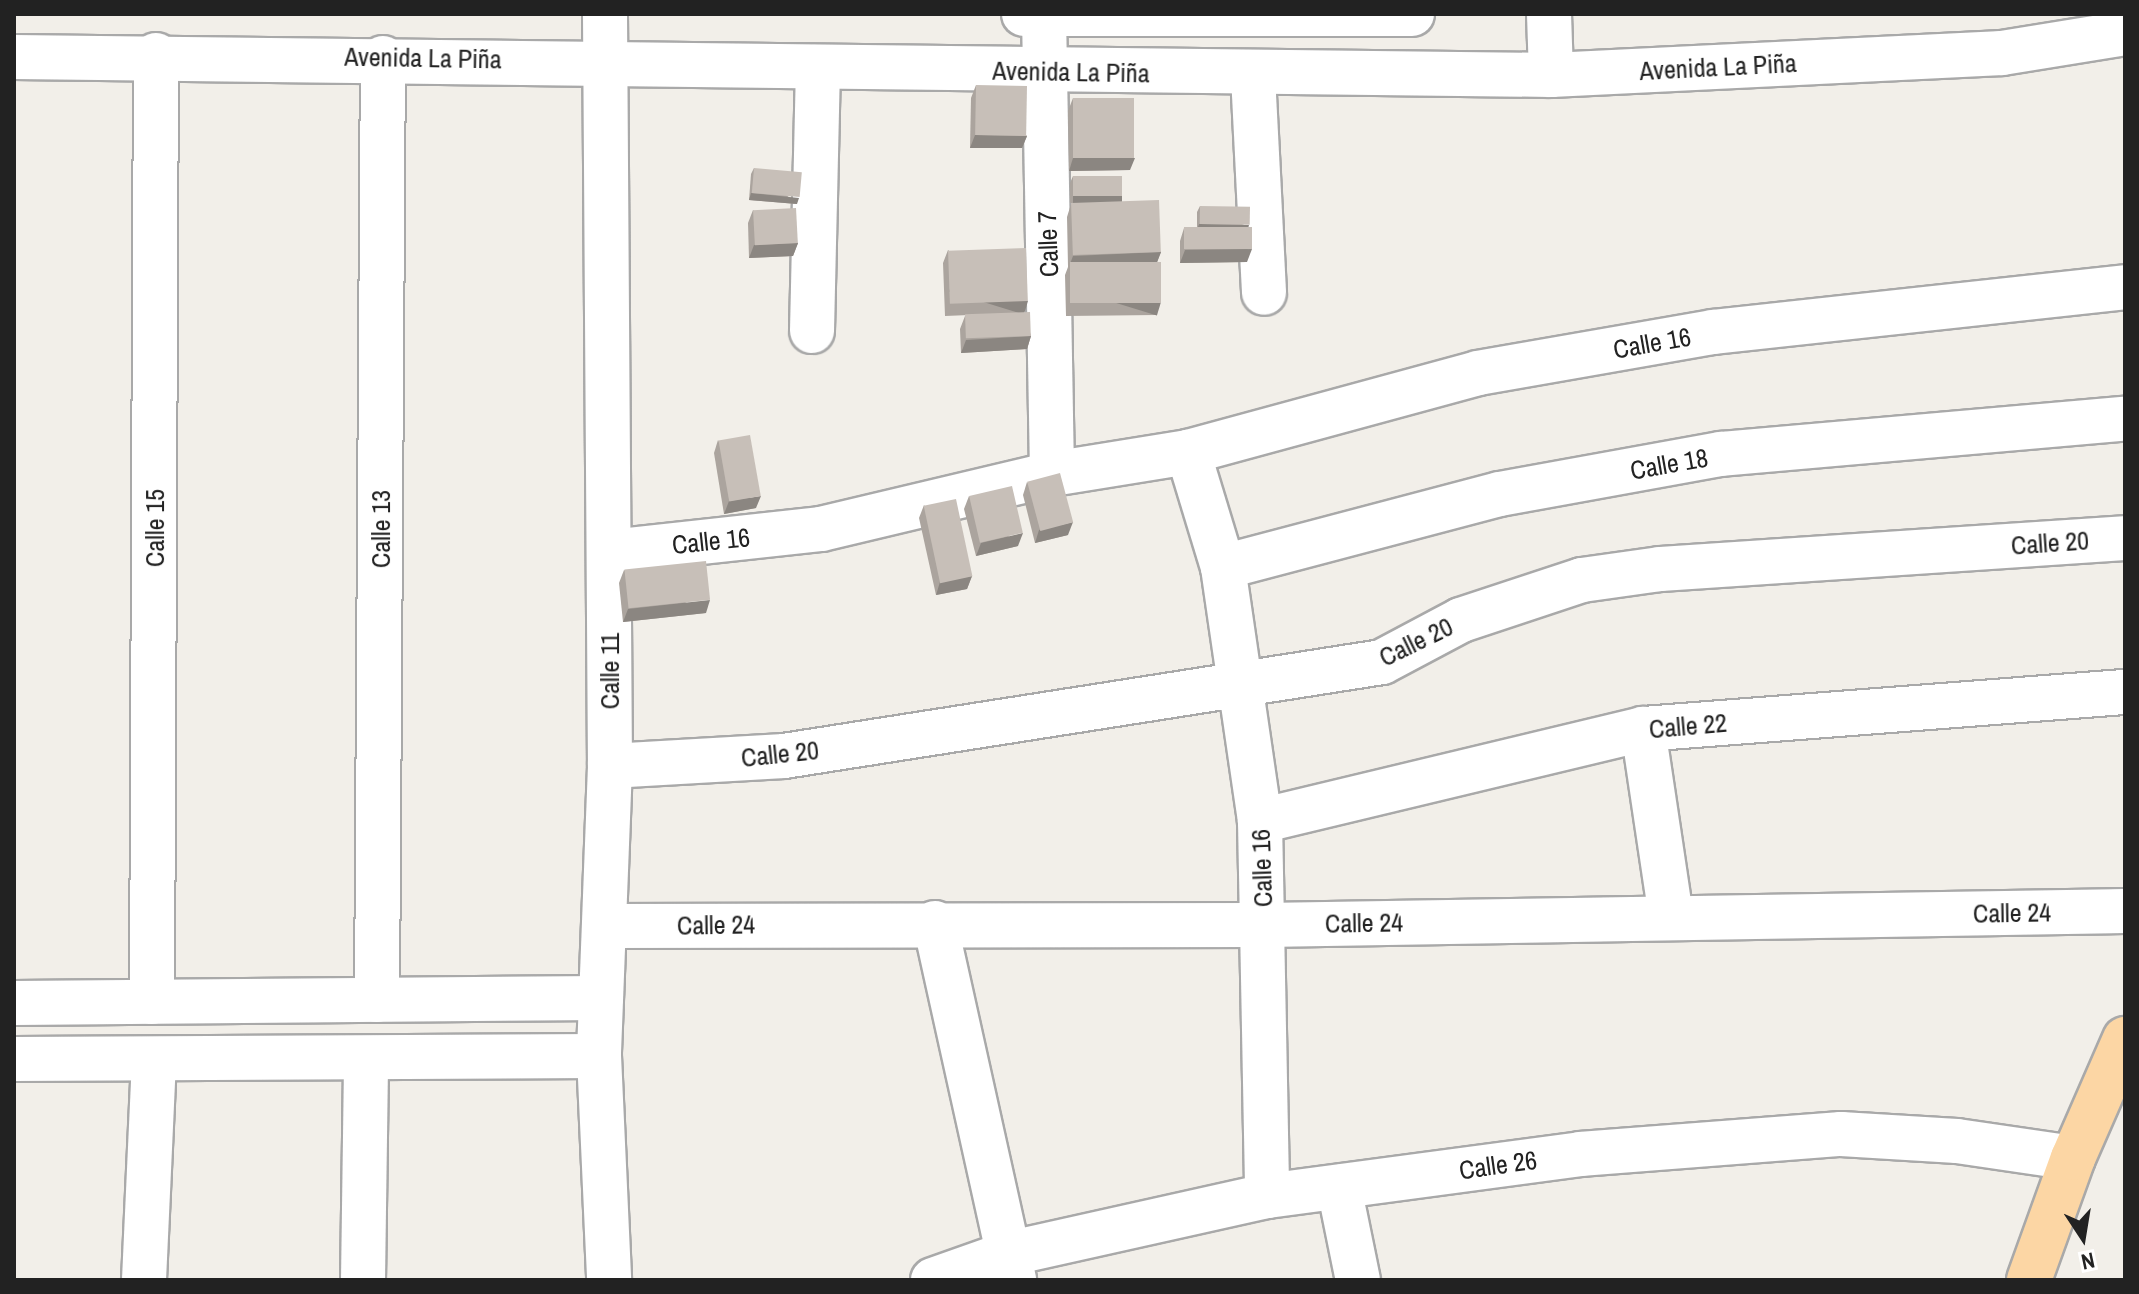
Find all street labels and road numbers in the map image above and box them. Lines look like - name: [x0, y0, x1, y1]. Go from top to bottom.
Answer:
- street label: Avenida La Piña: [344, 41, 502, 75]
- street label: Avenida La Piña: [1639, 47, 1797, 87]
- street label: Avenida La Piña: [992, 55, 1150, 89]
- street label: Calle 7: [1031, 210, 1065, 278]
- street label: Calle 16: [1611, 321, 1693, 365]
- street label: Calle 18: [1628, 442, 1710, 486]
- street label: Calle 15: [139, 489, 171, 567]
- street label: Calle 13: [365, 490, 397, 568]
- street label: Calle 16: [670, 521, 752, 561]
- street label: Calle 20: [2010, 525, 2090, 561]
- street label: Calle 20: [1374, 611, 1458, 673]
- street label: Calle 11: [594, 633, 626, 709]
- street label: Calle 22: [1648, 707, 1728, 745]
- street label: Calle 20: [739, 734, 821, 774]
- street label: Calle 16: [1245, 828, 1279, 908]
- street label: Calle 24: [1973, 897, 2051, 929]
- street label: Calle 24: [1325, 907, 1403, 939]
- street label: Calle 24: [677, 909, 755, 941]
- street label: Calle 26: [1457, 1144, 1539, 1186]

